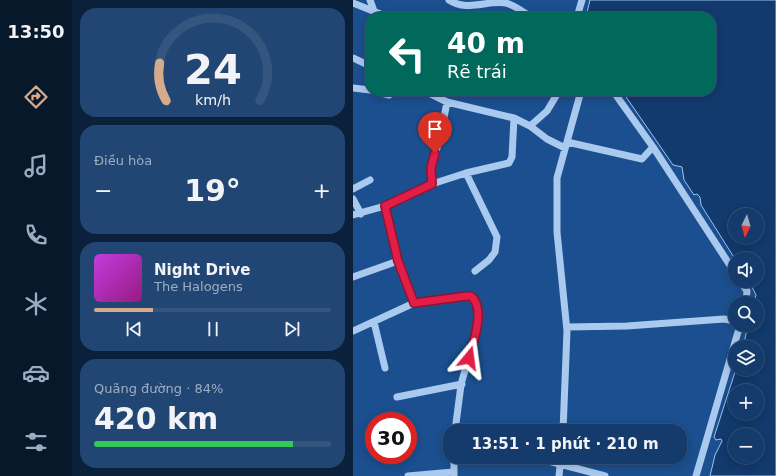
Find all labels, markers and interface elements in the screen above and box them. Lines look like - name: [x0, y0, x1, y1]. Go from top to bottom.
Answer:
- text: 13:50: [7, 21, 65, 42]
- text: 40 m: [447, 27, 525, 60]
- icon: left: [381, 28, 433, 80]
- text: 24: [184, 44, 241, 93]
- text: Rẽ trái: [447, 61, 507, 82]
- icon: directions: [22, 83, 50, 111]
- text: km/h: [194, 91, 231, 107]
- pin: [418, 112, 452, 153]
- icon: arrive: [424, 118, 446, 140]
- icon: music: [22, 152, 50, 180]
- text: Điều hòa: [94, 153, 152, 168]
- text: 19°: [184, 173, 241, 208]
- text: −: [94, 178, 112, 203]
- text: +: [313, 178, 331, 203]
- north arrow: [728, 208, 764, 244]
- map controls: [728, 208, 764, 464]
- icon: phone: [22, 221, 50, 249]
- button: sound: [728, 252, 764, 288]
- text: Night Drive: [154, 261, 250, 279]
- text: The Halogens: [154, 279, 243, 294]
- icon: climate: [22, 290, 50, 318]
- button: search: [728, 296, 764, 332]
- icon: previous: [123, 318, 145, 340]
- icon: pause: [202, 318, 224, 340]
- icon: next: [281, 318, 303, 340]
- position arrow: [448, 337, 490, 379]
- button: layers: [728, 340, 764, 376]
- icon: car: [22, 359, 50, 387]
- text: Quãng đường · 84%: [94, 381, 223, 396]
- button: +: [728, 384, 764, 420]
- text: 420 km: [94, 401, 218, 436]
- speed limit sign: 30: [365, 412, 417, 464]
- icon: filters: [22, 428, 50, 456]
- button: −: [728, 428, 764, 464]
- text: 13:51 · 1 phút · 210 m: [471, 435, 659, 453]

